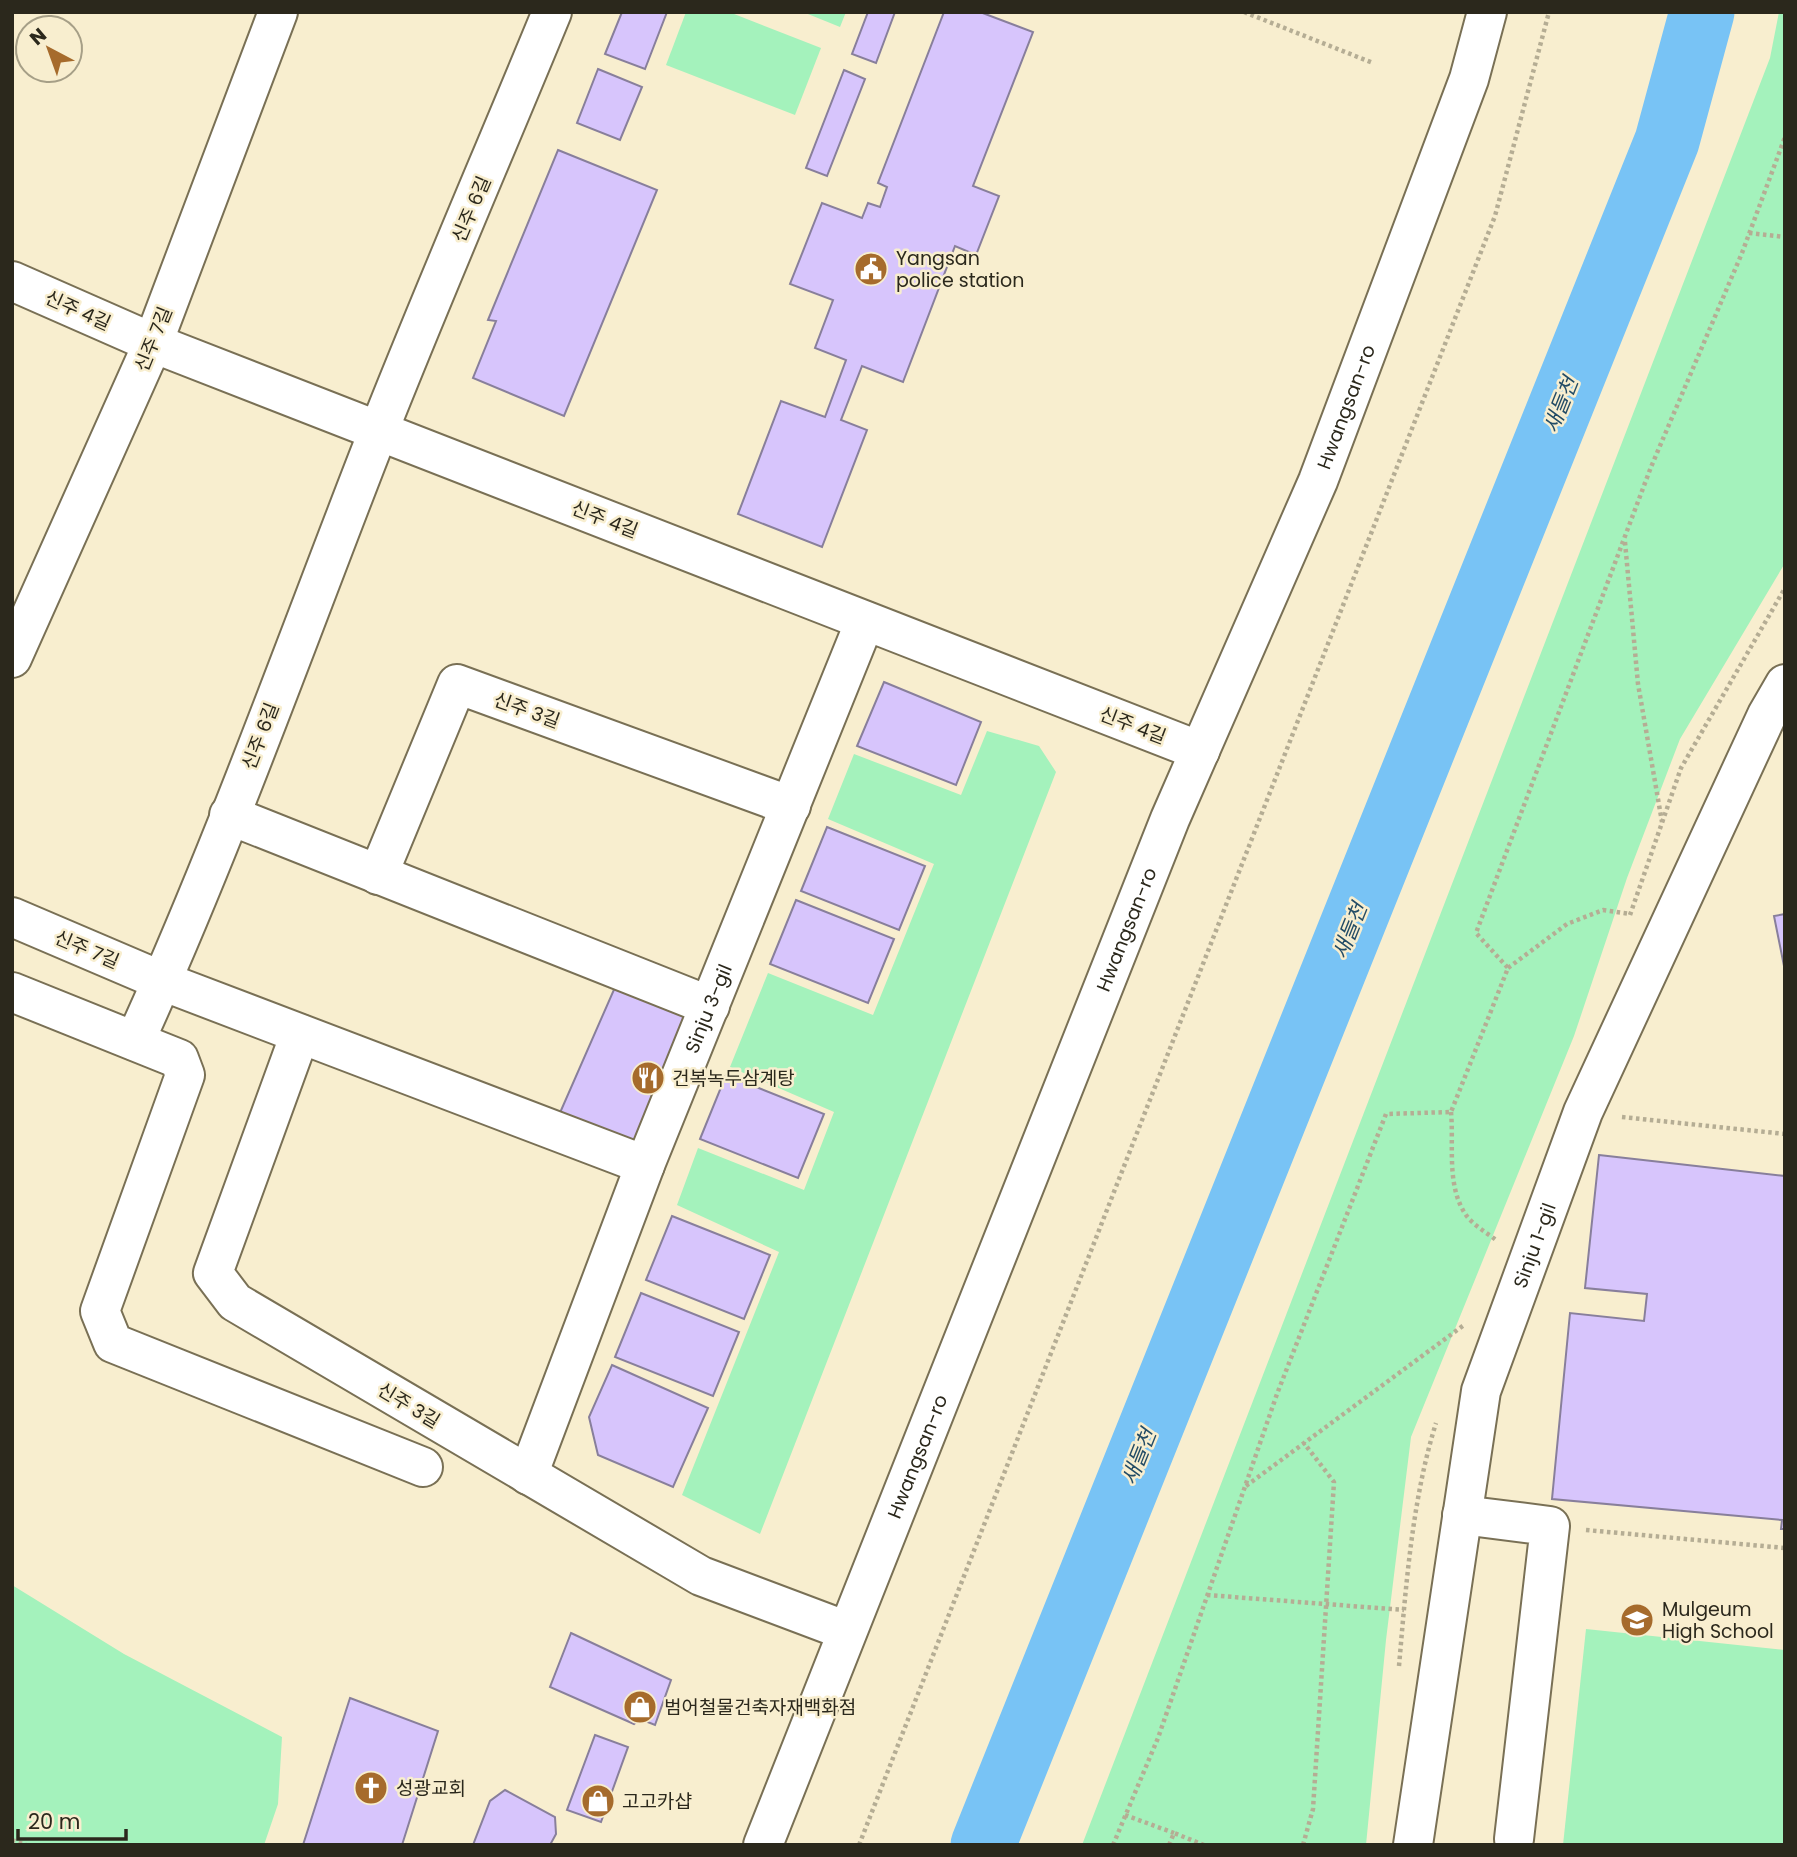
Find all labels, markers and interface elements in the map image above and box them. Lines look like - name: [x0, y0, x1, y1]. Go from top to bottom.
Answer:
- north arrow: [14, 14, 84, 84]
- text: N: [24, 22, 52, 51]
- street label: 신주 6길: [445, 172, 497, 247]
- place label: Yangsan police station: [896, 245, 1024, 294]
- public building icon: Yangsan police station: [852, 250, 890, 288]
- street label: 신주 4길: [41, 284, 115, 337]
- street label: 신주 7길: [128, 303, 179, 376]
- street label: Hwangsan-ro: [1311, 341, 1382, 473]
- water label: 새들천: [1536, 370, 1586, 437]
- street label: 신주 4길: [568, 494, 642, 545]
- street label: 신주 3길: [490, 686, 564, 735]
- street label: 신주 6길: [235, 699, 286, 774]
- street label: 신주 4길: [1096, 700, 1170, 751]
- street label: Hwangsan-ro: [1090, 864, 1163, 996]
- water label: 새들천: [1325, 896, 1375, 963]
- street label: 신주 7길: [50, 924, 123, 975]
- street label: Sinju 3-gil: [679, 960, 739, 1057]
- restaurant icon: 건복녹두삼계탕: [629, 1059, 667, 1097]
- place label: 건복녹두삼계탕: [672, 1065, 795, 1092]
- street label: Sinju 1-gil: [1507, 1199, 1563, 1292]
- street label: 신주 3길: [372, 1376, 445, 1435]
- street label: Hwangsan-ro: [881, 1391, 954, 1523]
- water label: 새들천: [1114, 1422, 1164, 1489]
- place label: Mulgeum High School: [1662, 1596, 1774, 1645]
- school or university icon: Mulgeum High School: [1618, 1601, 1656, 1639]
- shop icon: 범어철물건축자재백화점: [621, 1688, 659, 1726]
- place label: 범어철물건축자재백화점: [664, 1694, 856, 1721]
- church icon: 성광교회: [352, 1769, 390, 1807]
- place label: 성광교회: [396, 1775, 466, 1802]
- shop icon: 고고카샵: [579, 1782, 617, 1820]
- place label: 고고카샵: [622, 1788, 692, 1815]
- scale bar: [18, 1798, 126, 1842]
- text: 20 m: [28, 1807, 81, 1836]

